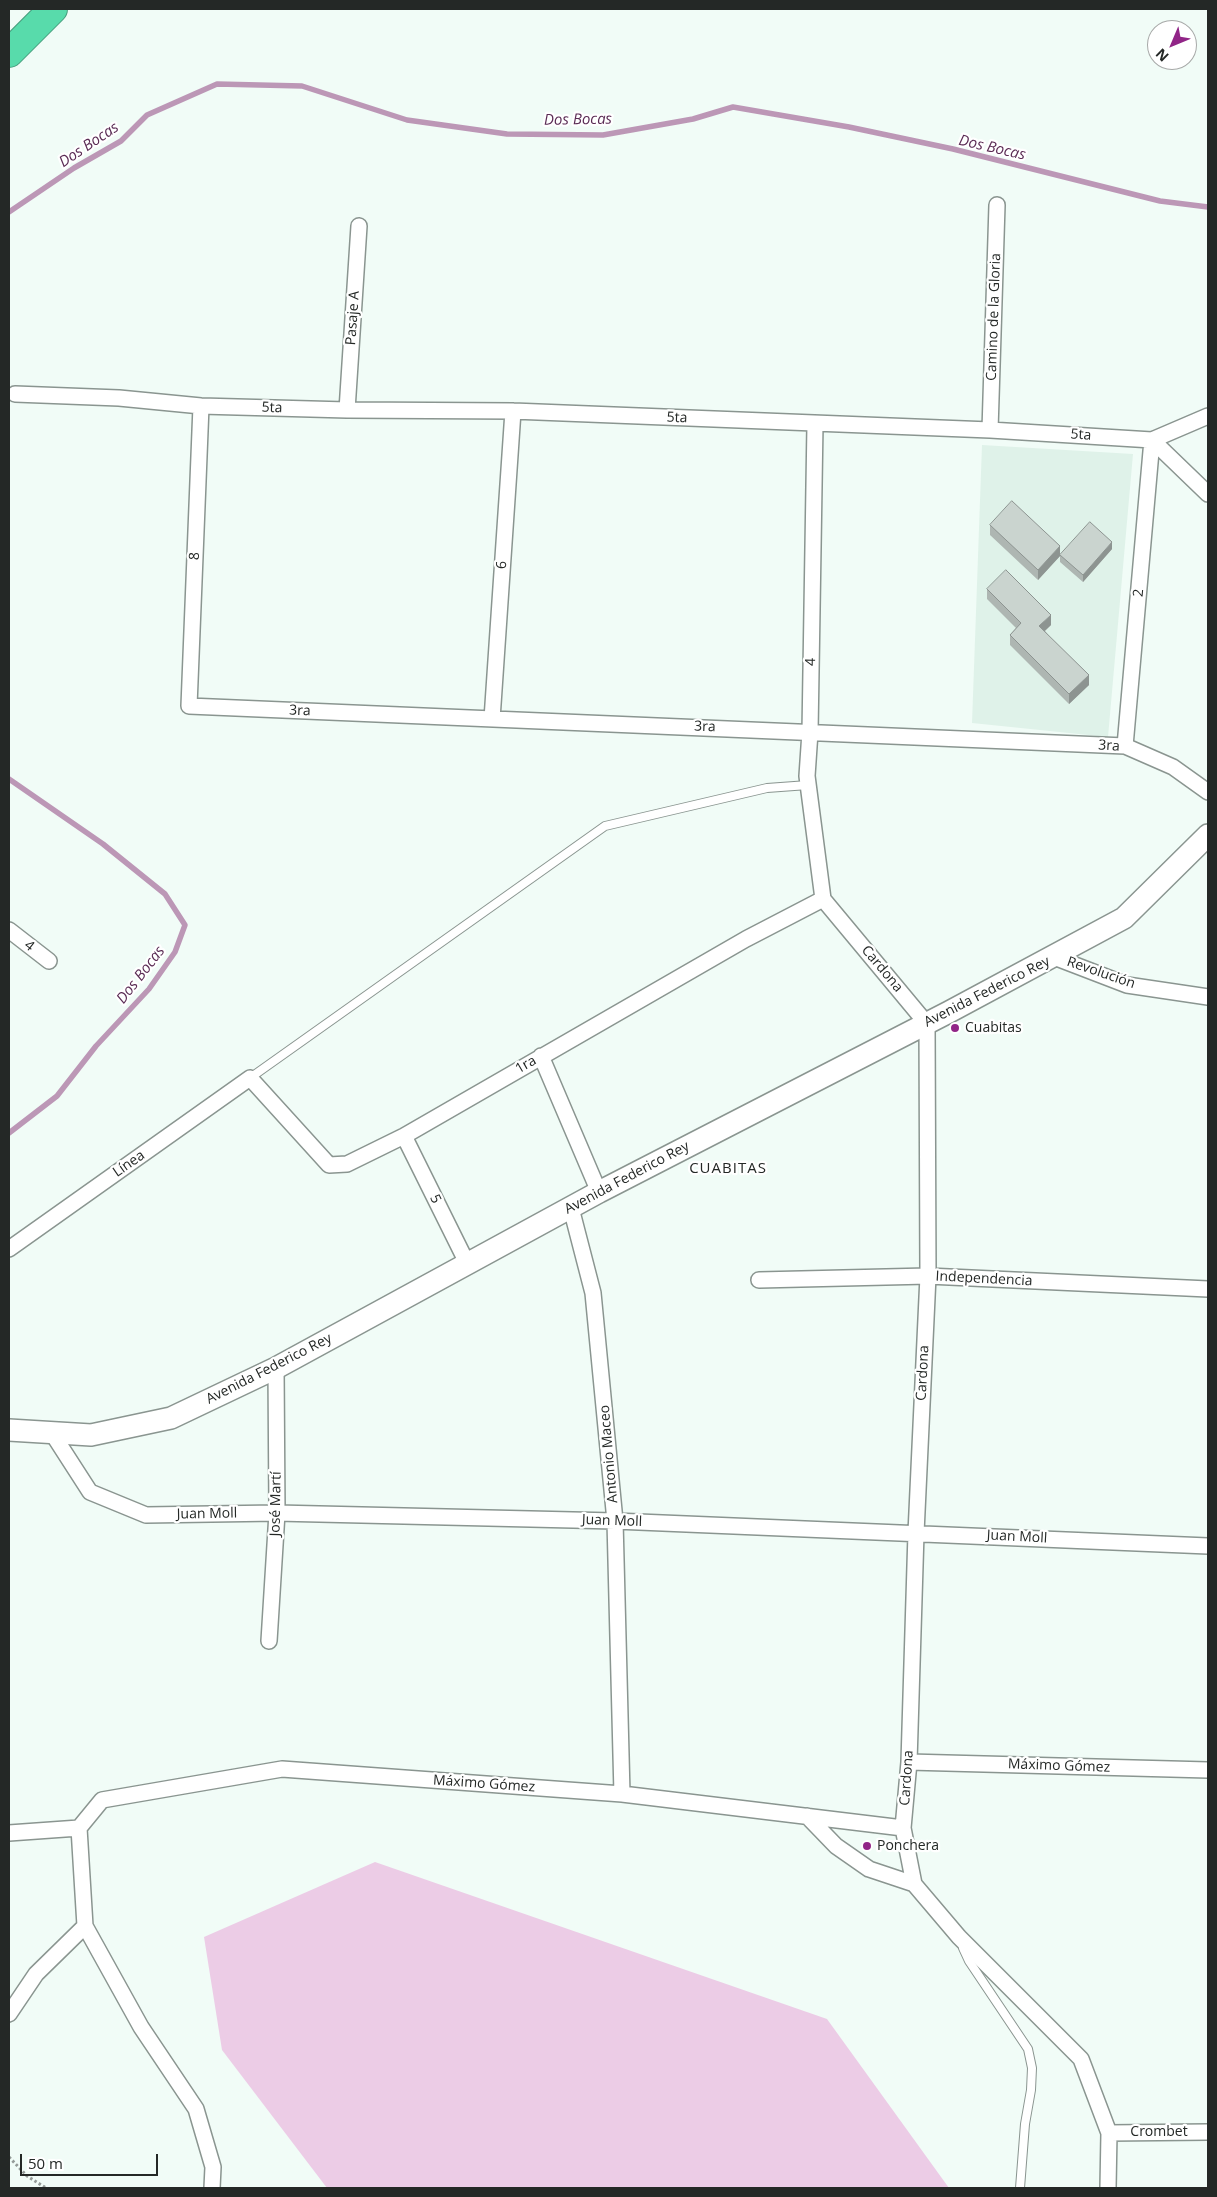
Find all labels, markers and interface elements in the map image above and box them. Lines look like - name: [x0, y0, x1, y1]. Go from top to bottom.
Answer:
- north arrow: [1147, 20, 1197, 70]
- text: N: [1151, 45, 1172, 66]
- water label: Dos Bocas: [544, 110, 612, 130]
- water label: Dos Bocas: [56, 119, 122, 171]
- water label: Dos Bocas: [957, 132, 1027, 164]
- street label: Camino de la Gloria: [983, 253, 1005, 381]
- street label: Pasaje A: [343, 290, 363, 346]
- street label: 5ta: [261, 399, 283, 417]
- street label: 5ta: [666, 409, 688, 427]
- street label: 5ta: [1070, 426, 1092, 444]
- street label: 8: [186, 552, 204, 560]
- street label: 6: [493, 560, 511, 570]
- street label: 2: [1130, 588, 1148, 598]
- street label: 4: [803, 658, 819, 666]
- street label: 3ra: [289, 702, 311, 720]
- street label: 3ra: [694, 718, 716, 736]
- street label: 3ra: [1098, 737, 1120, 755]
- street label: 4: [21, 937, 37, 955]
- street label: Cardona: [858, 942, 906, 996]
- water label: Dos Bocas: [113, 943, 169, 1007]
- street label: Avenida Federico Rey: [921, 953, 1053, 1031]
- street label: Revolución: [1065, 953, 1137, 993]
- place label: Cuabitas: [965, 1020, 1022, 1036]
- marker: Cuabitas: [949, 1022, 961, 1034]
- street label: 1ra: [512, 1052, 540, 1078]
- street label: Avenida Federico Rey: [562, 1138, 692, 1218]
- street label: Línea: [110, 1147, 148, 1181]
- district label: CUABITAS: [688, 1160, 768, 1178]
- street label: 5: [426, 1192, 444, 1206]
- street label: Independencia: [935, 1268, 1033, 1290]
- street label: Avenida Federico Rey: [203, 1330, 335, 1408]
- street label: Cardona: [913, 1345, 933, 1401]
- street label: Antonio Maceo: [596, 1404, 622, 1504]
- street label: José Martí: [267, 1471, 285, 1537]
- street label: Juan Moll: [177, 1505, 237, 1523]
- street label: Juan Moll: [582, 1512, 642, 1530]
- street label: Juan Moll: [986, 1527, 1048, 1547]
- street label: Cardona: [897, 1750, 917, 1806]
- street label: Máximo Gómez: [1008, 1756, 1110, 1776]
- street label: Máximo Gómez: [432, 1772, 536, 1796]
- place label: Ponchera: [877, 1838, 939, 1854]
- marker: Ponchera: [861, 1840, 873, 1852]
- street label: Crombet: [1130, 2124, 1188, 2140]
- scale bar: [22, 2144, 160, 2176]
- text: 50 m: [28, 2153, 63, 2173]

